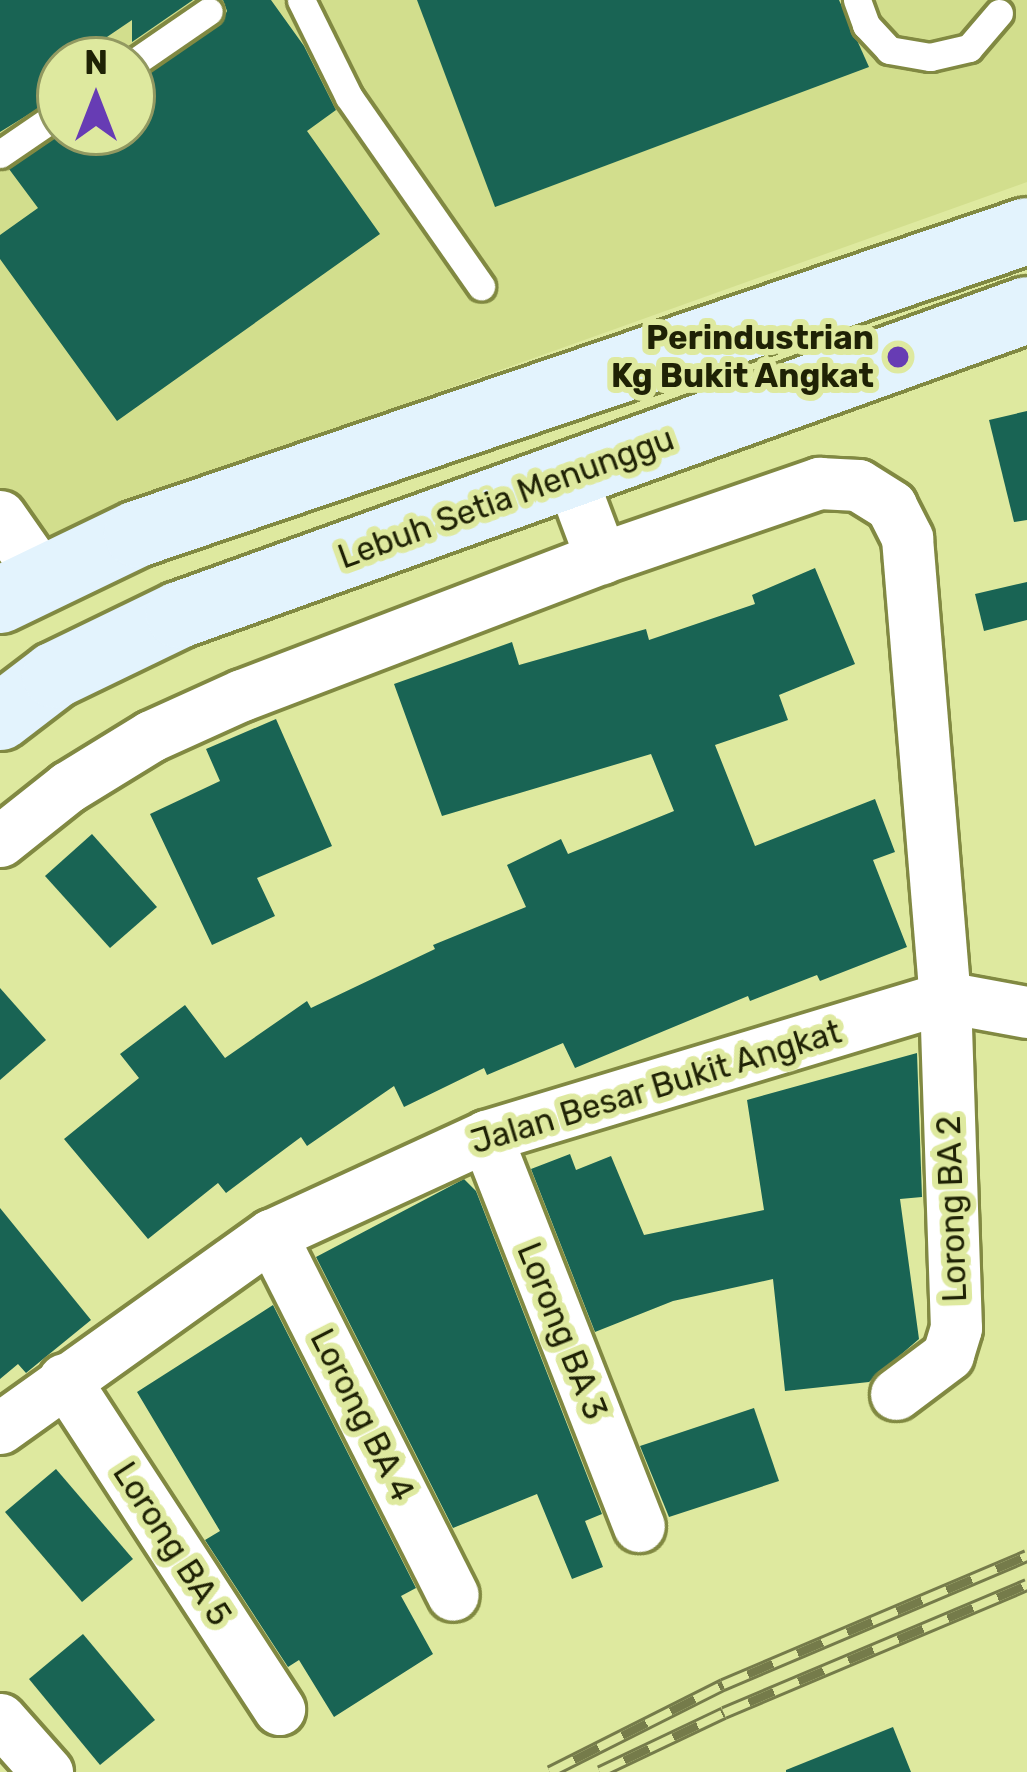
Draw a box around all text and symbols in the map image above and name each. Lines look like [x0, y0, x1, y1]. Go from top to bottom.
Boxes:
north arrow [36, 36, 156, 156]
text: N [84, 43, 108, 82]
place label: Perindustrian Kg Bukit Angkat [610, 318, 874, 396]
marker: Perindustrian Kg Bukit Angkat [885, 344, 911, 370]
street label: Lebuh Setia Menunggu [333, 419, 679, 577]
street label: Jalan Besar Bukit Angkat [465, 1012, 847, 1162]
street label: Lorong BA 2 [929, 1115, 975, 1303]
street label: Lorong BA 3 [508, 1236, 616, 1426]
street label: Lorong BA 4 [302, 1322, 422, 1508]
street label: Lorong BA 5 [104, 1455, 240, 1633]

